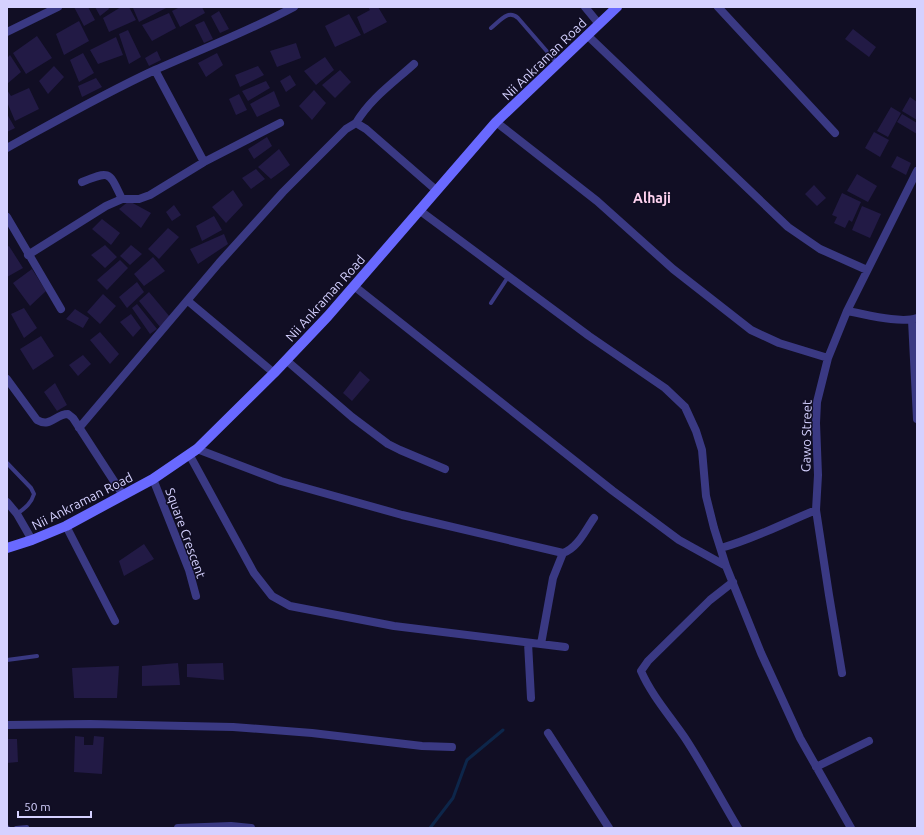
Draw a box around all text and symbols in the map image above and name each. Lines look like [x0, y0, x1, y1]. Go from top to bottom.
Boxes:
street label: Nii Ankraman Road [499, 15, 589, 103]
district label: Alhaji [633, 190, 671, 206]
street label: Nii Ankraman Road [283, 252, 367, 344]
street label: Gawo Street [798, 400, 814, 472]
street label: Nii Ankraman Road [29, 470, 135, 532]
street label: Square Crescent [163, 486, 209, 580]
scale bar [18, 793, 91, 819]
text: 50 m [24, 800, 51, 813]

